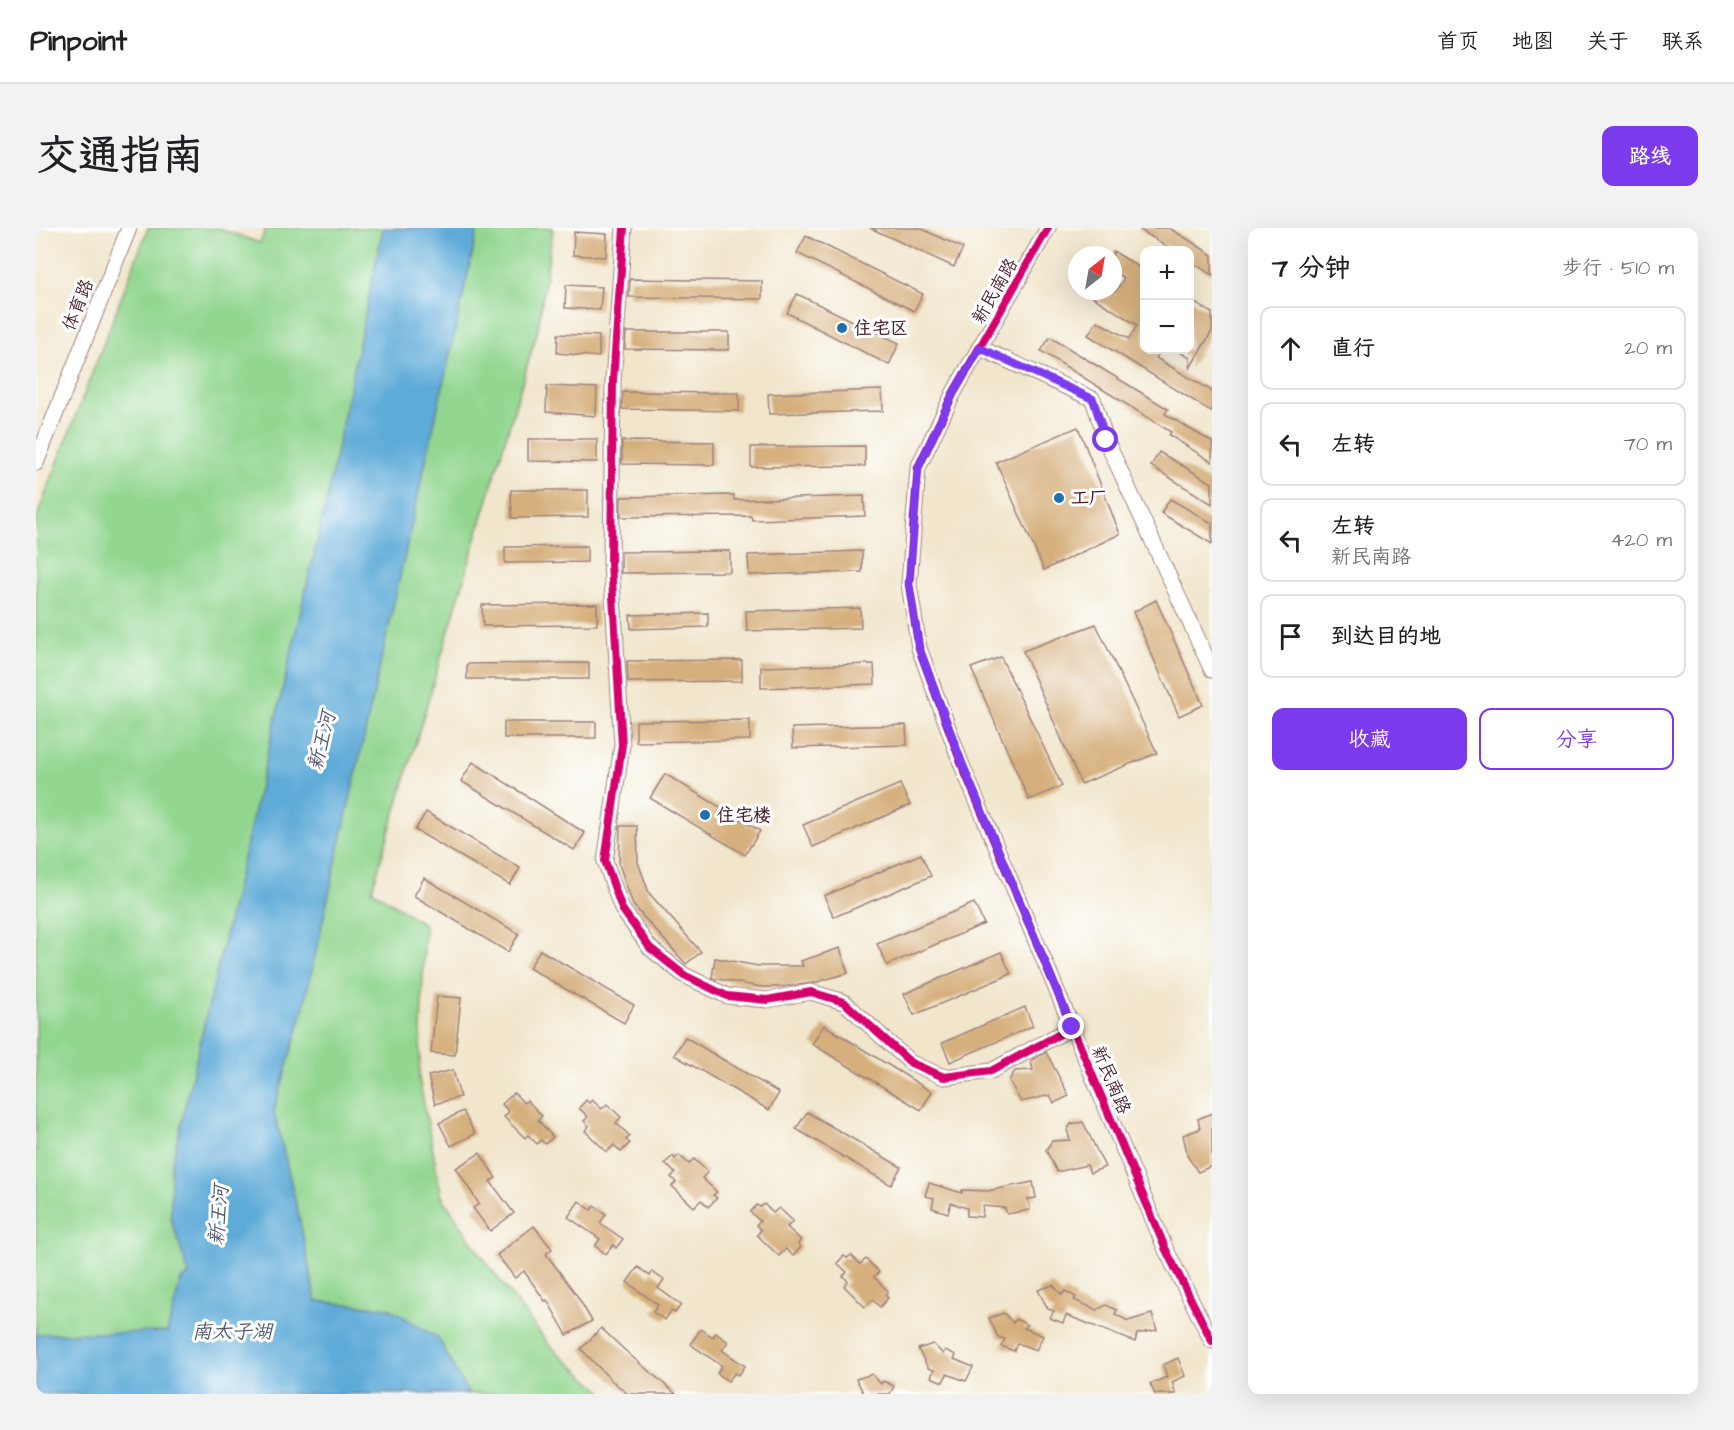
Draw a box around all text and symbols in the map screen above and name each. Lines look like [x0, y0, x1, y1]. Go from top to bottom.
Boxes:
text: Pinpoint [30, 22, 127, 61]
text: 首页 [1437, 27, 1479, 56]
text: 地图 [1512, 27, 1554, 56]
text: 关于 [1587, 27, 1629, 56]
text: 联系 [1662, 27, 1704, 56]
button: 路线 [1602, 126, 1698, 186]
text: 交通指南 [36, 128, 204, 186]
north arrow [1068, 246, 1122, 300]
map controls [1140, 246, 1194, 354]
button: + [1140, 246, 1194, 300]
text: 7 分钟 [1272, 250, 1350, 286]
street label: 新民南路 [966, 254, 1024, 328]
text: 步行 · 510 m [1562, 254, 1674, 282]
street label: 体育路 [56, 275, 100, 335]
button: − [1140, 300, 1194, 354]
place label: 住宅区 [854, 316, 908, 341]
marker: 住宅区 [835, 321, 849, 335]
icon: ahead [1274, 332, 1307, 365]
text: 直行 [1331, 333, 1375, 364]
text: 20 m [1624, 334, 1672, 362]
route start [1092, 426, 1118, 452]
icon: left [1274, 428, 1307, 461]
text: 左转 [1331, 429, 1375, 460]
text: 70 m [1624, 430, 1672, 458]
place label: 工厂 [1071, 486, 1107, 511]
marker: 工厂 [1052, 491, 1066, 505]
text: 左转 [1331, 511, 1375, 542]
icon: left [1274, 524, 1307, 557]
text: 420 m [1611, 526, 1672, 554]
text: 新民南路 [1331, 543, 1411, 571]
icon: arrive [1274, 620, 1307, 653]
text: 到达目的地 [1331, 621, 1441, 652]
water label: 新王河 [301, 706, 344, 773]
button: 收藏 [1272, 708, 1467, 770]
button: 分享 [1479, 708, 1674, 770]
place label: 住宅楼 [717, 803, 771, 828]
marker: 住宅楼 [698, 808, 712, 822]
route end [1058, 1013, 1084, 1039]
street label: 新民南路 [1085, 1042, 1137, 1118]
water label: 新王河 [202, 1181, 236, 1246]
water label: 南太子湖 [192, 1318, 274, 1346]

